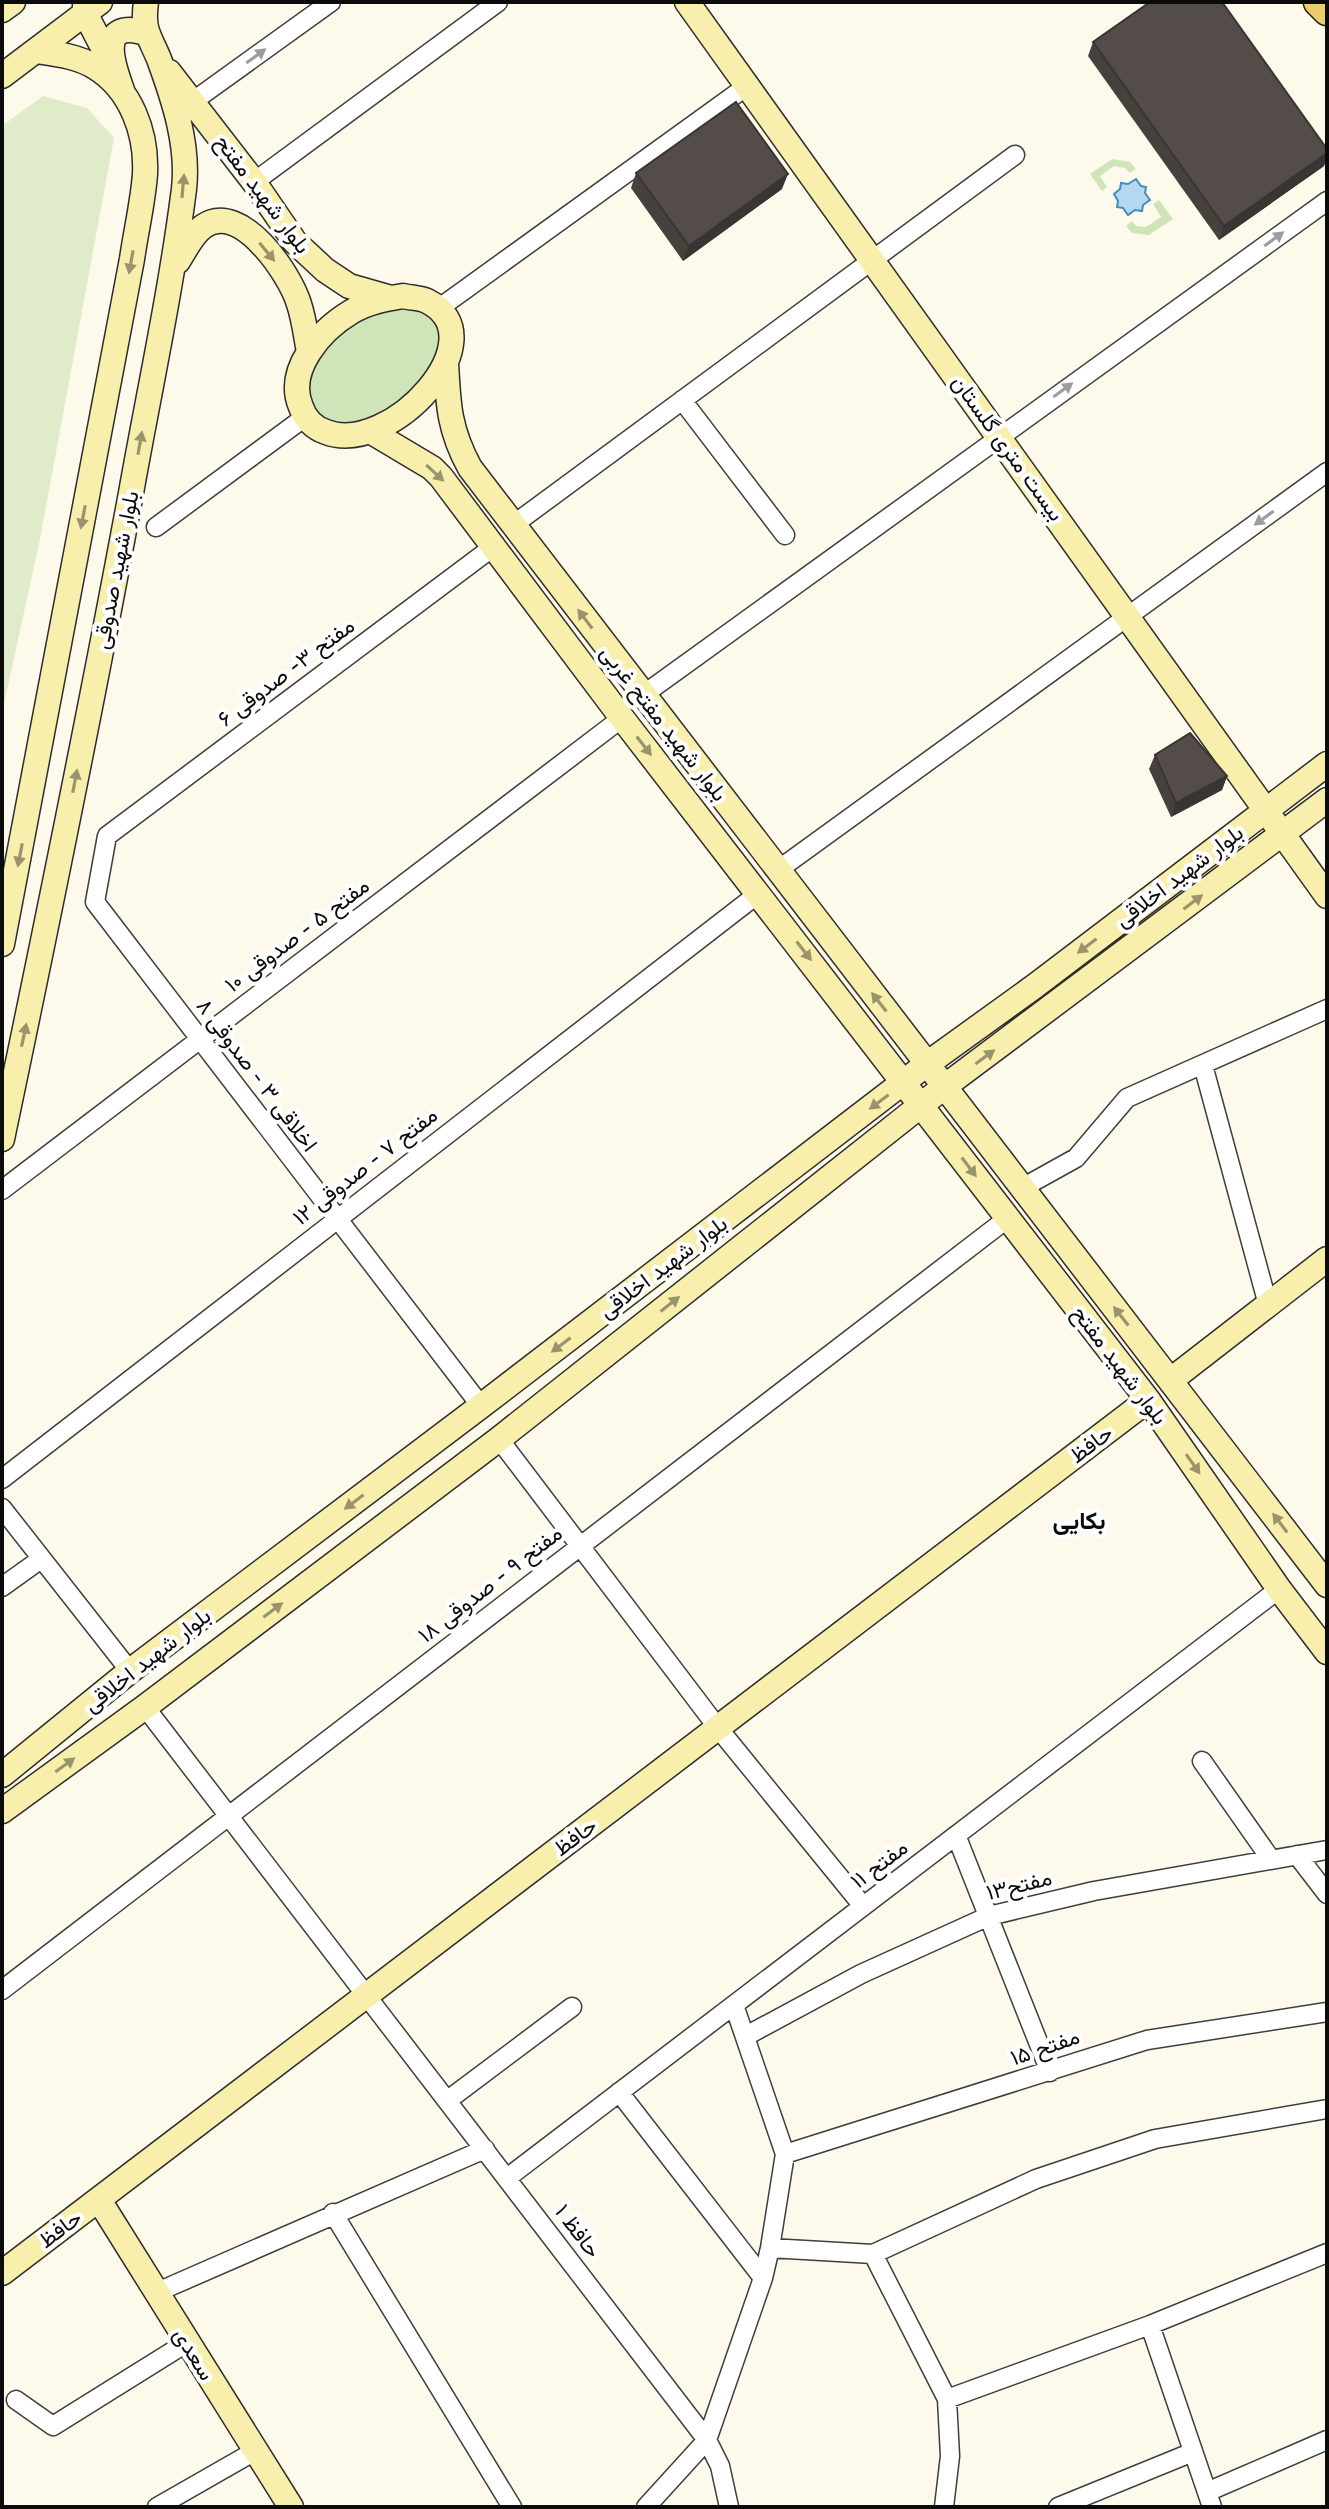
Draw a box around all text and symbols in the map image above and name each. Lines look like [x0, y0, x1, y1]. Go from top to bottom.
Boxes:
one-way arrow [245, 49, 266, 65]
street label: بلوار شهید مفتح [209, 129, 317, 260]
one-way arrow [177, 173, 190, 198]
one-way arrow [1264, 232, 1285, 247]
one-way arrow [258, 242, 275, 262]
one-way arrow [124, 249, 137, 274]
street label: بیست متری گلستان [946, 370, 1070, 526]
one-way arrow [1052, 383, 1073, 398]
one-way arrow [134, 430, 146, 455]
one-way arrow [425, 464, 445, 482]
street label: بلوار شهید صدوقی [87, 489, 145, 651]
one-way arrow [77, 505, 89, 530]
one-way arrow [1253, 510, 1274, 525]
one-way arrow [577, 608, 593, 629]
street label: مفتح ۳- صدوقی ۶ [212, 612, 360, 733]
street label: بلوار شهید مفتح غربی [594, 640, 733, 807]
one-way arrow [635, 736, 652, 756]
one-way arrow [70, 768, 82, 793]
street label: بلوار شهید اخلاقی [1109, 819, 1249, 933]
one-way arrow [13, 843, 25, 868]
street label: مفتح ۵ - صدوقی ۱۰ [219, 872, 375, 999]
one-way arrow [1183, 894, 1203, 910]
one-way arrow [1077, 938, 1097, 954]
one-way arrow [795, 941, 811, 961]
one-way arrow [872, 992, 888, 1012]
street label: اخلاقی ۳ - صدوقی ۸ [191, 993, 323, 1157]
one-way arrow [18, 1023, 30, 1048]
one-way arrow [974, 1050, 995, 1066]
one-way arrow [869, 1094, 889, 1110]
street label: مفتح ۷ - صدوقی ۱۲ [287, 1101, 443, 1232]
one-way arrow [961, 1156, 977, 1178]
street label: بلوار شهید اخلاقی [593, 1210, 733, 1324]
one-way arrow [660, 1296, 680, 1313]
street label: بلوار شهید مفتح [1066, 1300, 1174, 1431]
one-way arrow [1114, 1306, 1130, 1326]
one-way arrow [551, 1337, 571, 1353]
street label: حافظ [1064, 1419, 1118, 1469]
one-way arrow [1185, 1454, 1200, 1475]
one-way arrow [344, 1494, 364, 1510]
district label: بکایی [1053, 1506, 1105, 1535]
one-way arrow [1272, 1512, 1288, 1533]
street label: مفتح ۹ - صدوقی ۱۸ [413, 1519, 568, 1649]
street label: بلوار شهید اخلاقی [78, 1602, 216, 1718]
one-way arrow [263, 1602, 284, 1618]
one-way arrow [55, 1758, 75, 1774]
street label: حافظ [548, 1812, 602, 1862]
street label: مفتح ۱۱ [845, 1834, 914, 1895]
street label: مفتح۱۳ [983, 1864, 1055, 1907]
street label: مفتح ۱۵ [1007, 2023, 1083, 2072]
street label: حافظ ۱ [549, 2199, 607, 2263]
street label: حافظ [33, 2204, 87, 2254]
street label: سعدی [167, 2323, 221, 2385]

